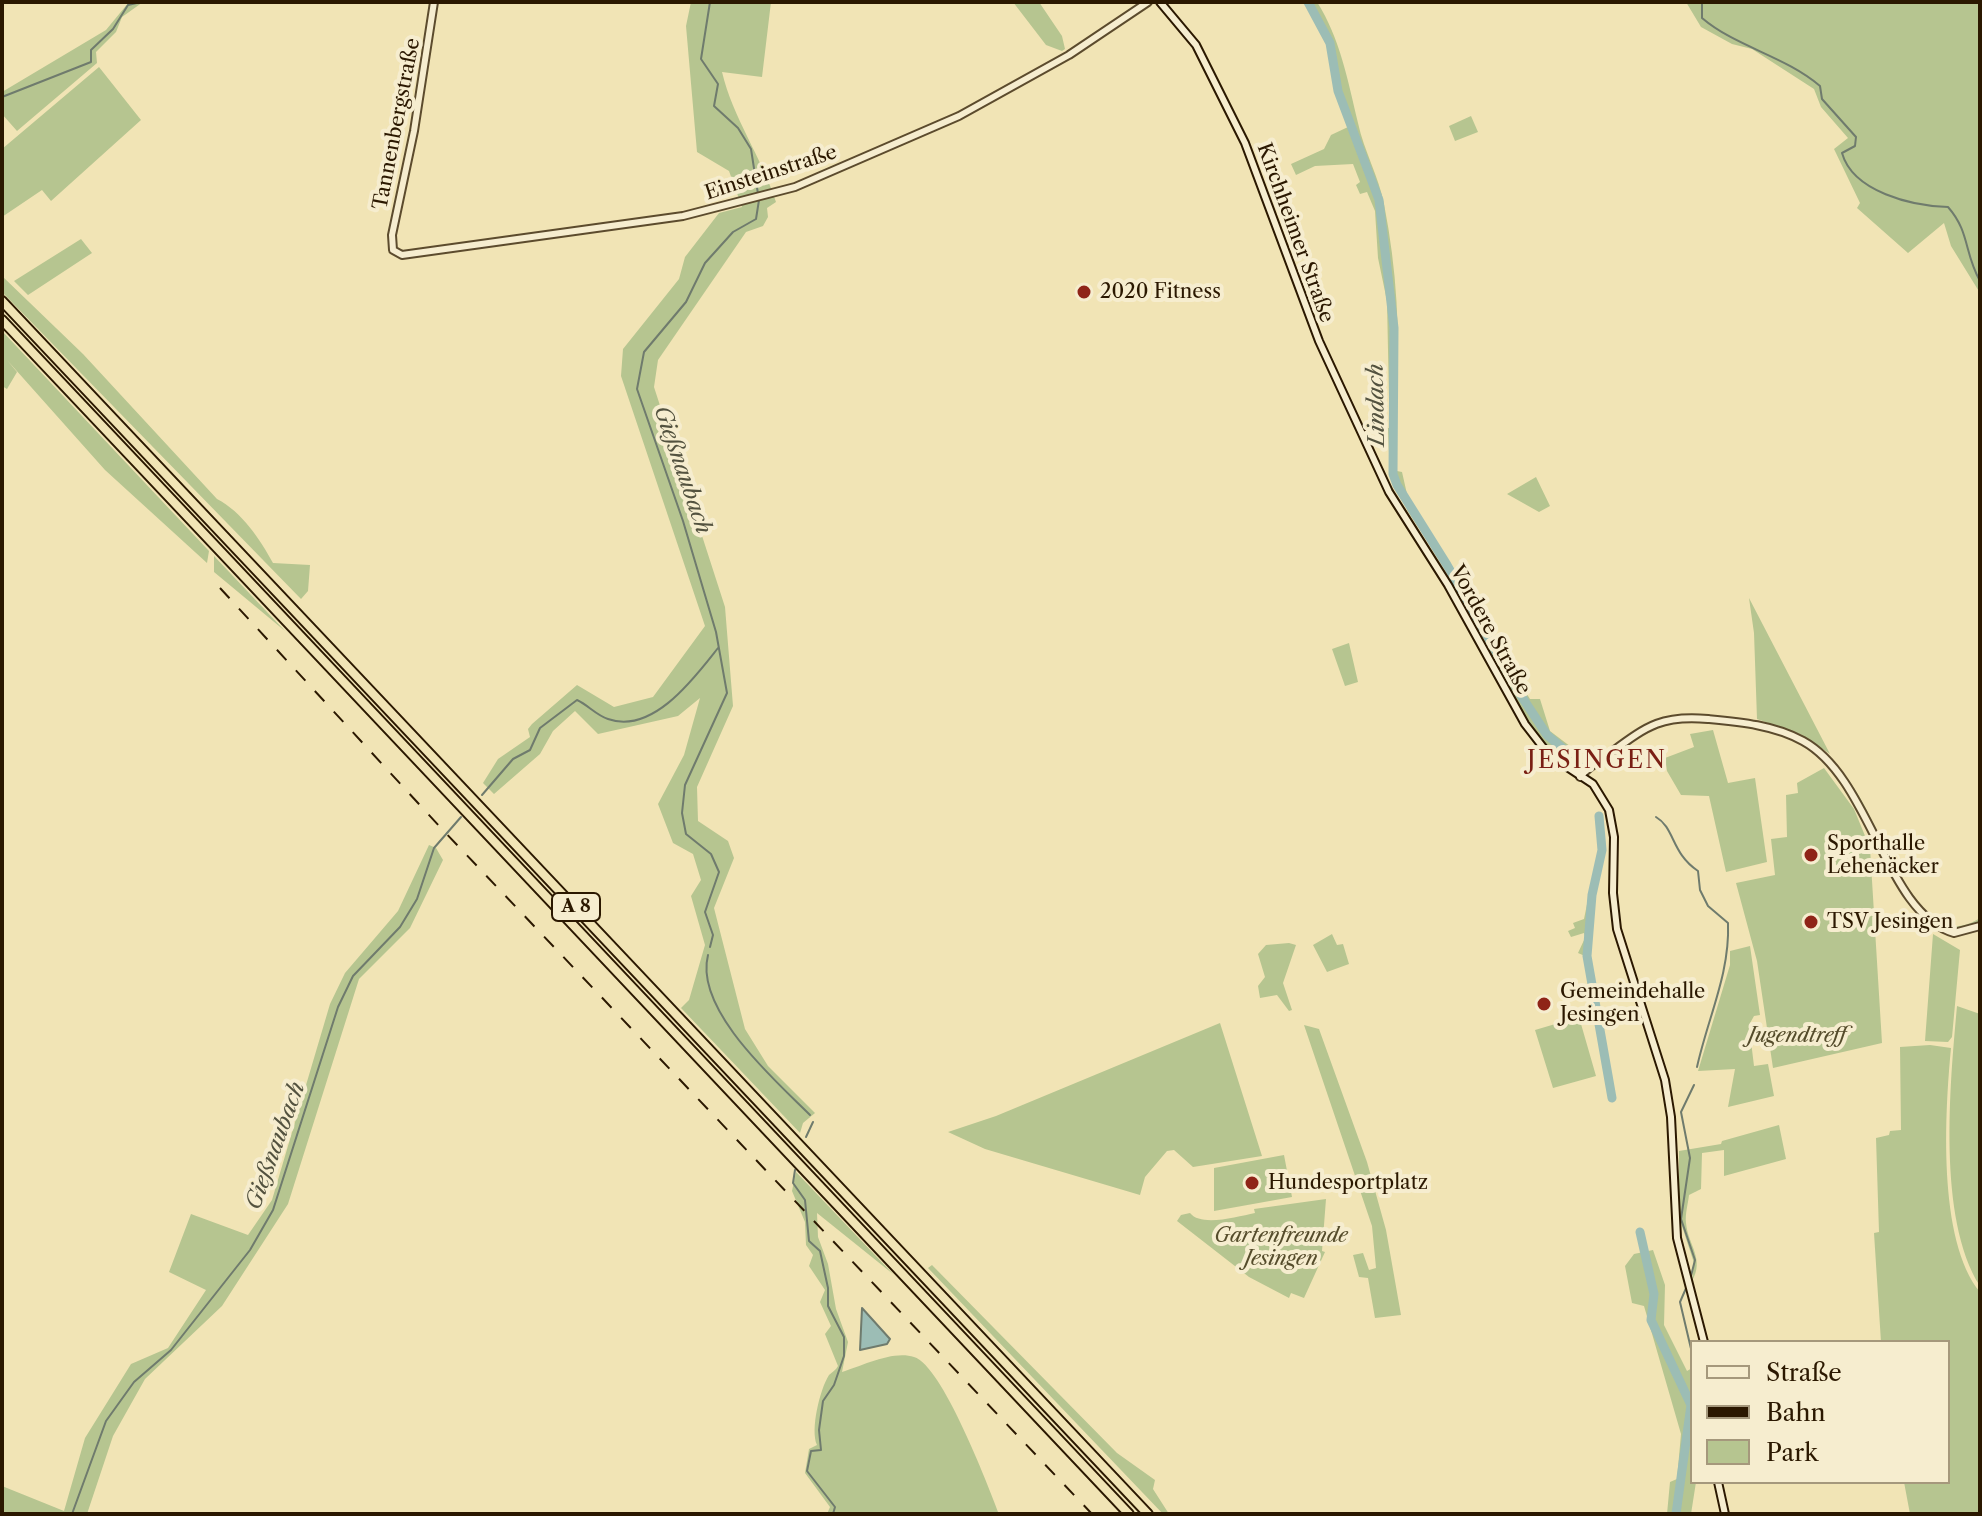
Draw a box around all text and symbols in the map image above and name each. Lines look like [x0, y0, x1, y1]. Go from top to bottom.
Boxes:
street label: Tannenbergstraße [369, 36, 425, 212]
street label: Einsteinstraße [702, 140, 840, 206]
street label: Kirchheimer Straße [1251, 140, 1339, 326]
place label: 2020 Fitness [1100, 280, 1221, 304]
marker: 2020 Fitness [1075, 283, 1093, 301]
water label: Lindach [1363, 363, 1391, 447]
water label: Gießnaubach [648, 402, 716, 538]
street label: Vordere Straße [1445, 561, 1535, 699]
district label: JESINGEN [1527, 747, 1667, 775]
place label: Sporthalle Lehenäcker [1827, 832, 1939, 879]
marker: Sporthalle Lehenäcker [1802, 846, 1820, 864]
road number: A 8 [552, 893, 600, 921]
place label: TSV Jesingen [1827, 910, 1953, 934]
marker: TSV Jesingen [1802, 913, 1820, 931]
place label: Gemeindehalle Jesingen [1560, 980, 1705, 1027]
marker: Gemeindehalle Jesingen [1535, 995, 1553, 1013]
park label: Jugendtreff [1748, 1024, 1846, 1048]
water label: Gießnaubach [241, 1079, 311, 1213]
place label: Hundesportplatz [1268, 1171, 1428, 1195]
marker: Hundesportplatz [1243, 1174, 1261, 1192]
park label: Gartenfreunde Jesingen [1214, 1224, 1348, 1271]
legend [1690, 1340, 1950, 1484]
text: Straße [1766, 1358, 1842, 1387]
text: Bahn [1766, 1398, 1825, 1427]
text: Park [1766, 1438, 1818, 1467]

